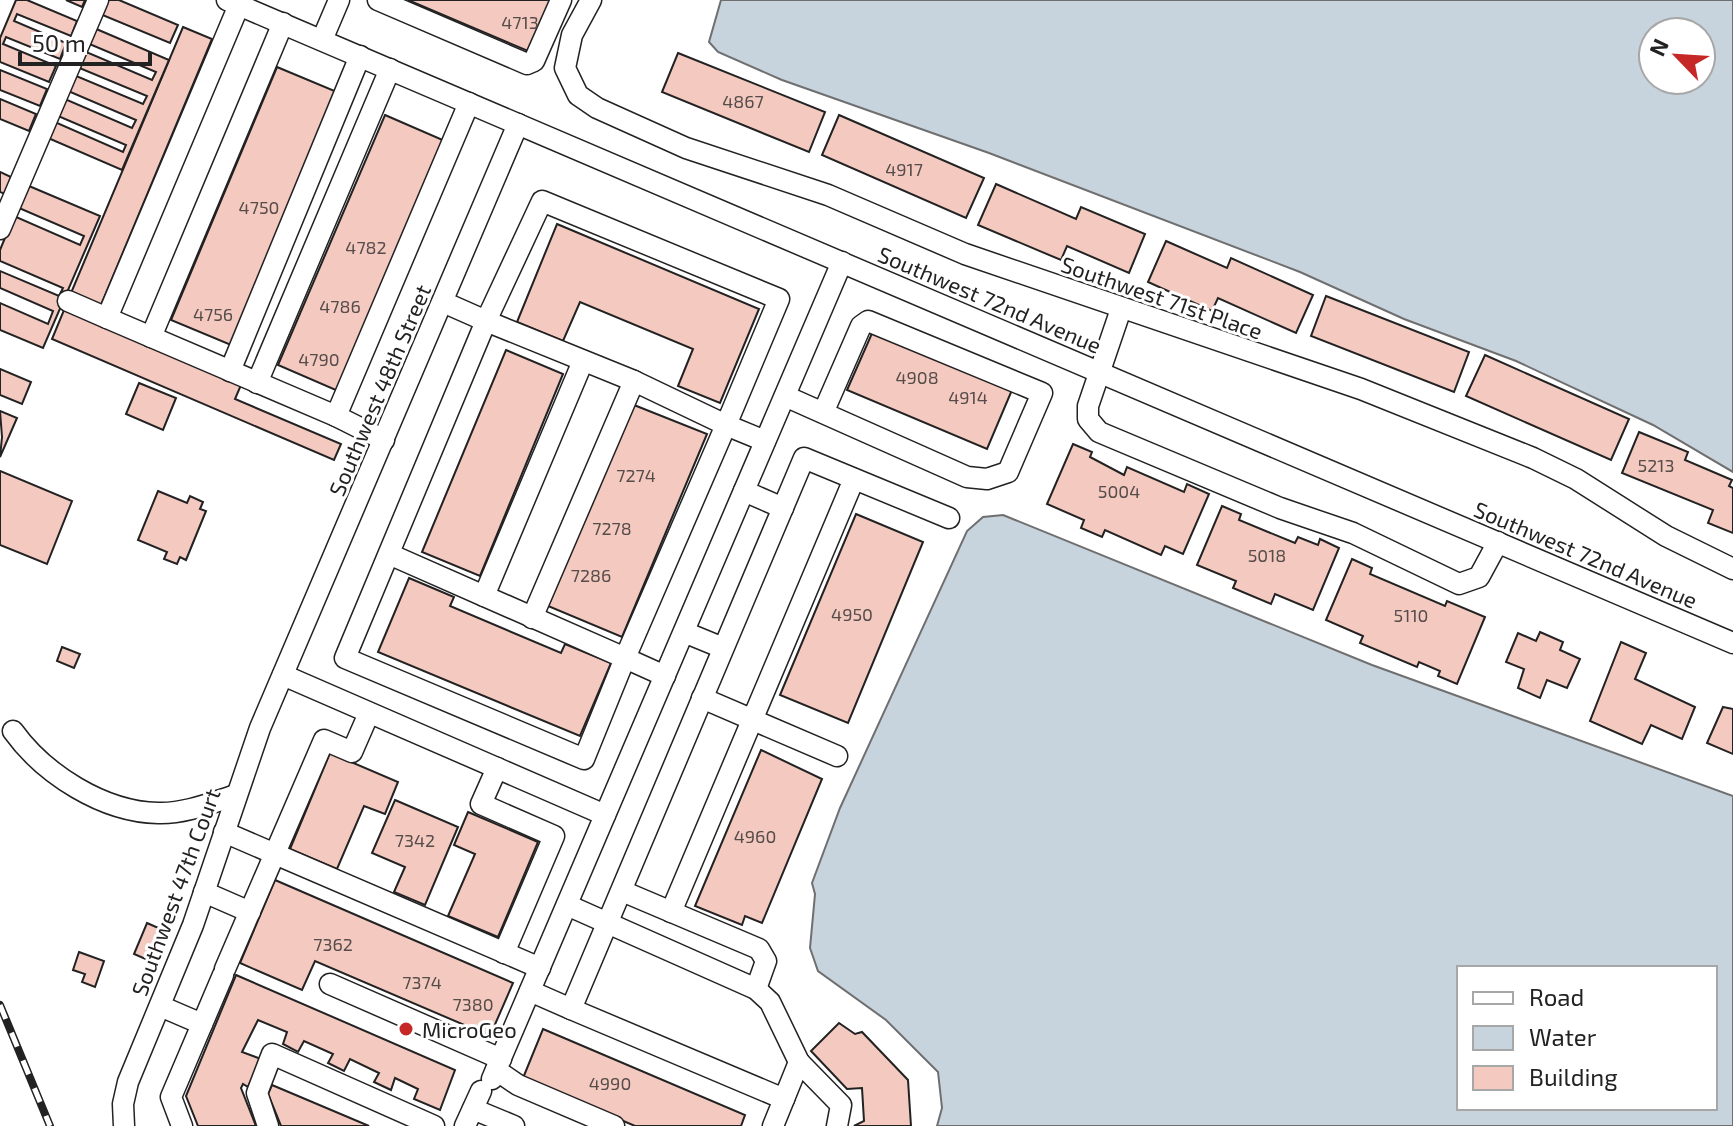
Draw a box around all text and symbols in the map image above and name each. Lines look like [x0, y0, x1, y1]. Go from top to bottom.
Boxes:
house number: 4713 [501, 11, 539, 33]
scale bar [20, 16, 150, 66]
north arrow [1637, 16, 1717, 96]
text: 50 m [32, 28, 86, 57]
text: N [1643, 34, 1673, 60]
house number: 4867 [722, 90, 764, 112]
house number: 4917 [885, 158, 923, 180]
house number: 4750 [239, 196, 279, 218]
house number: 4782 [345, 236, 387, 258]
street label: Southwest 72nd Avenue [874, 240, 1106, 358]
street label: Southwest 71st Place [1058, 250, 1266, 344]
street label: Southwest 48th Street [323, 280, 435, 500]
house number: 4786 [319, 295, 361, 317]
house number: 4756 [193, 303, 233, 325]
house number: 4790 [298, 348, 340, 370]
house number: 4908 [895, 366, 939, 388]
house number: 4914 [948, 386, 988, 408]
house number: 5213 [1638, 454, 1674, 476]
house number: 7274 [616, 464, 656, 486]
house number: 5004 [1098, 480, 1140, 502]
street label: Southwest 72nd Avenue [1470, 495, 1702, 613]
house number: 7278 [592, 517, 632, 539]
house number: 5018 [1248, 544, 1286, 566]
house number: 7286 [571, 564, 611, 586]
house number: 4950 [831, 603, 873, 625]
house number: 5110 [1394, 604, 1428, 626]
street label: Southwest 47th Court [125, 785, 225, 999]
house number: 4960 [734, 825, 776, 847]
house number: 7342 [395, 829, 435, 851]
house number: 7362 [313, 933, 353, 955]
legend [1457, 966, 1717, 1110]
house number: 7374 [402, 971, 442, 993]
text: Road [1529, 982, 1584, 1011]
house number: 7380 [452, 993, 494, 1015]
place label: MicroGeo [422, 1016, 517, 1042]
marker: MicroGeo [397, 1020, 415, 1038]
text: Water [1529, 1022, 1597, 1051]
text: Building [1529, 1062, 1618, 1091]
house number: 4990 [589, 1072, 631, 1094]

